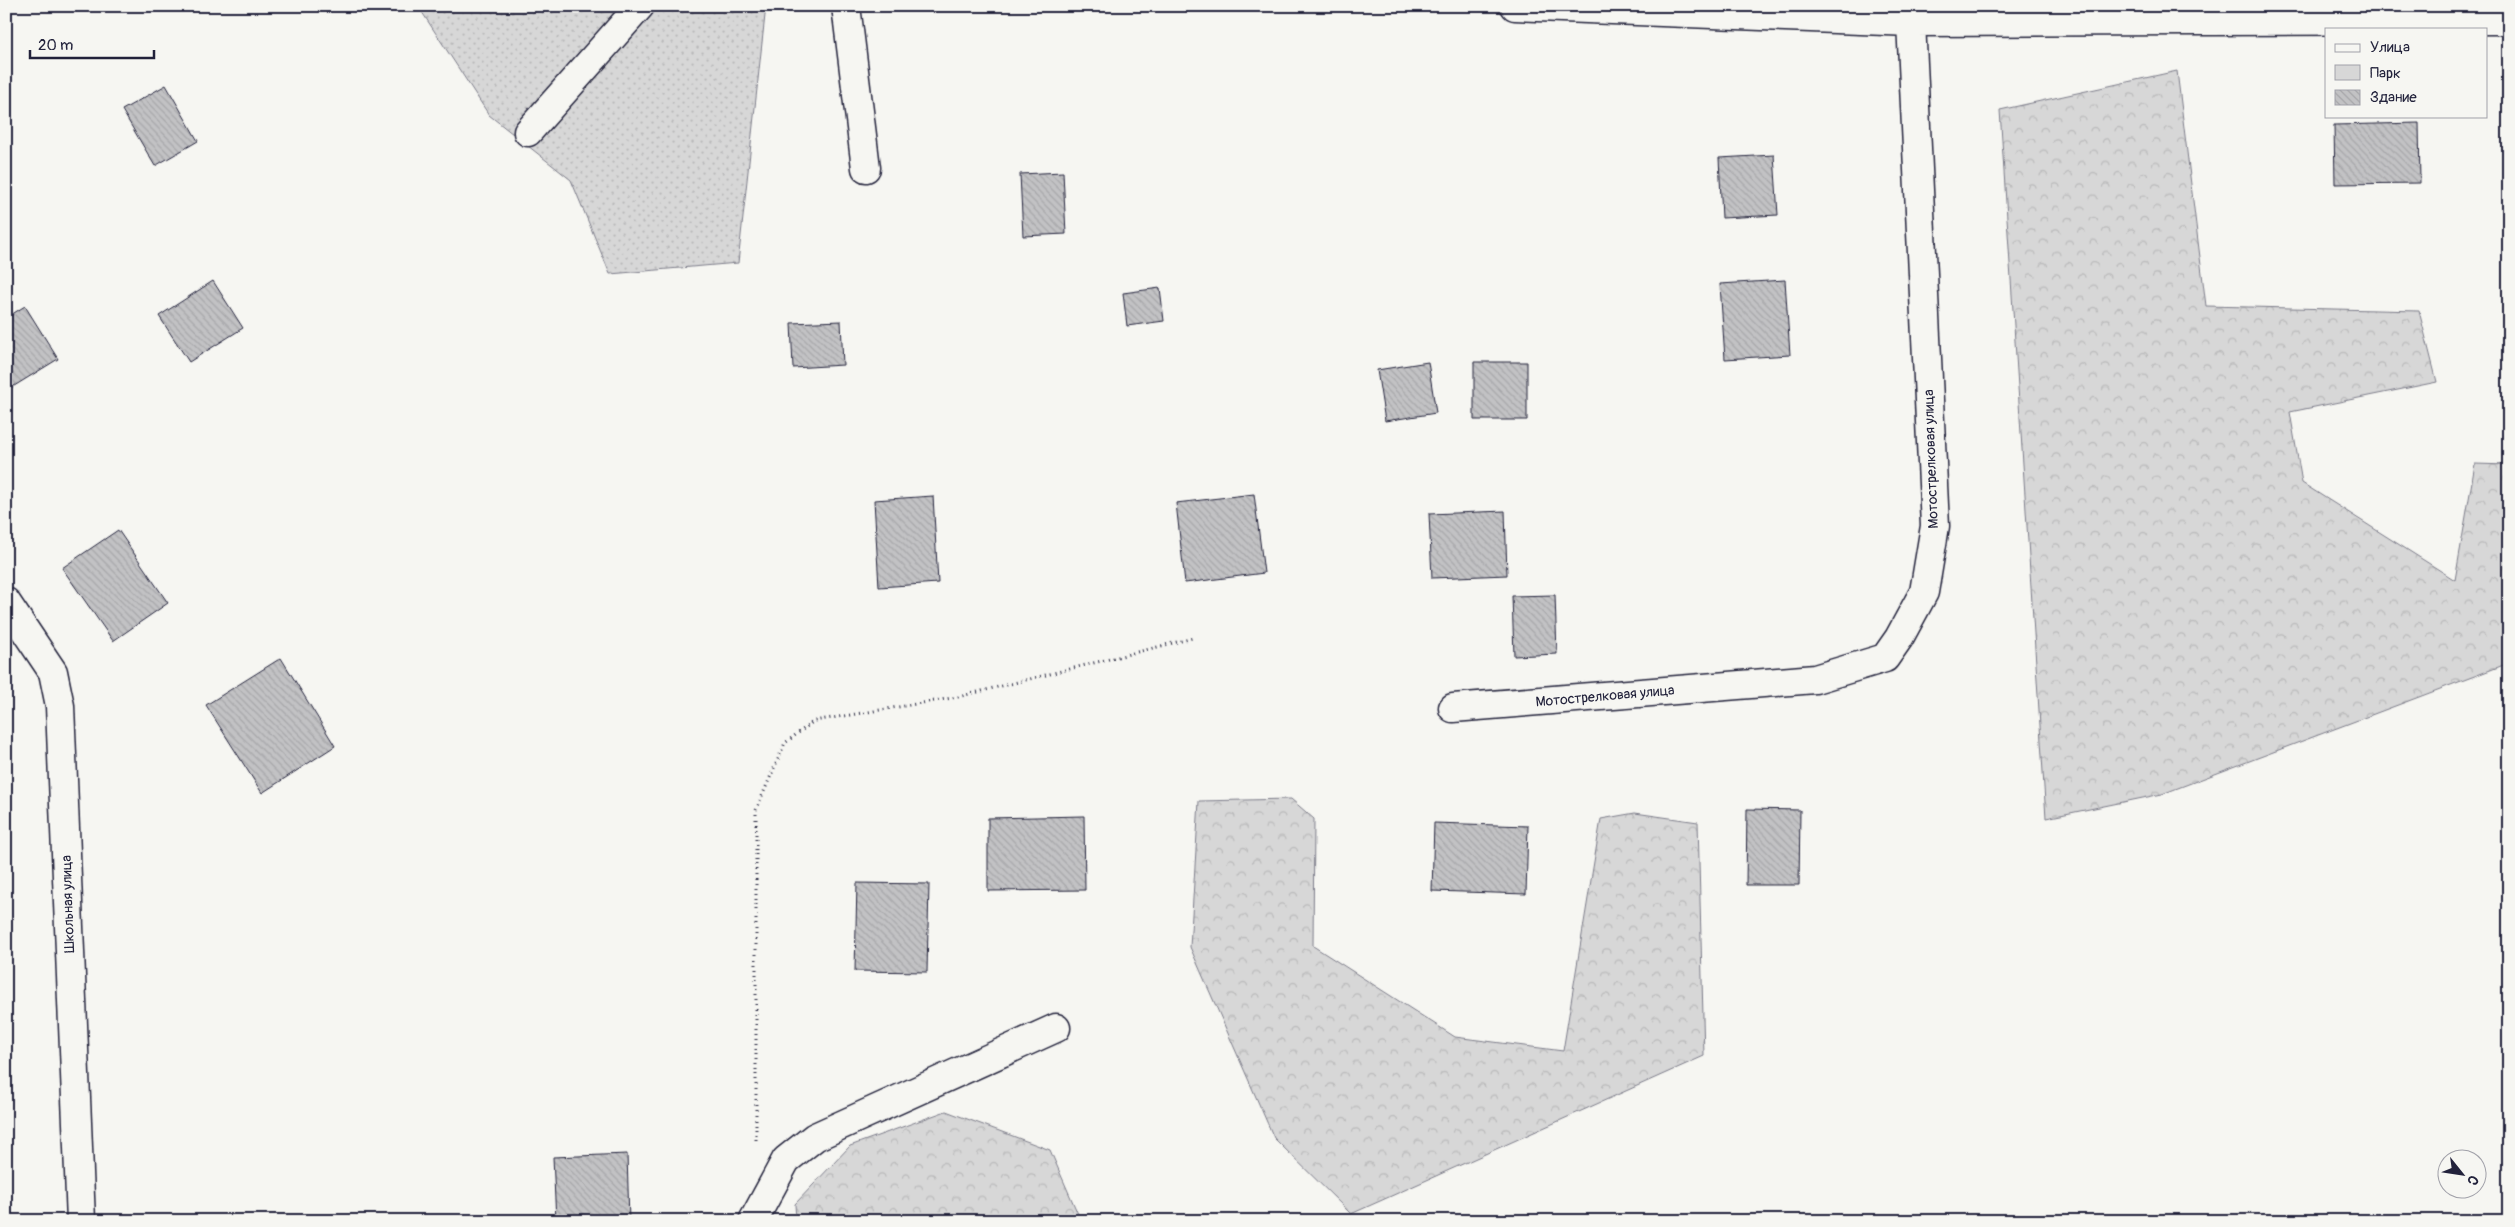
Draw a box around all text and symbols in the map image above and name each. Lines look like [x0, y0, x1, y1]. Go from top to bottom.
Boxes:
scale bar [30, 28, 154, 60]
legend [2325, 28, 2488, 118]
text: 20 m [38, 36, 73, 55]
text: Улица [2370, 38, 2410, 57]
text: Парк [2370, 64, 2401, 83]
text: Здание [2370, 88, 2417, 107]
street label: Мотострелковая улица [1920, 389, 1942, 529]
street label: Мотострелковая улица [1535, 681, 1675, 711]
street label: Школьная улица [58, 855, 78, 953]
north arrow [2438, 1150, 2488, 1200]
text: С [2463, 1172, 2482, 1189]

